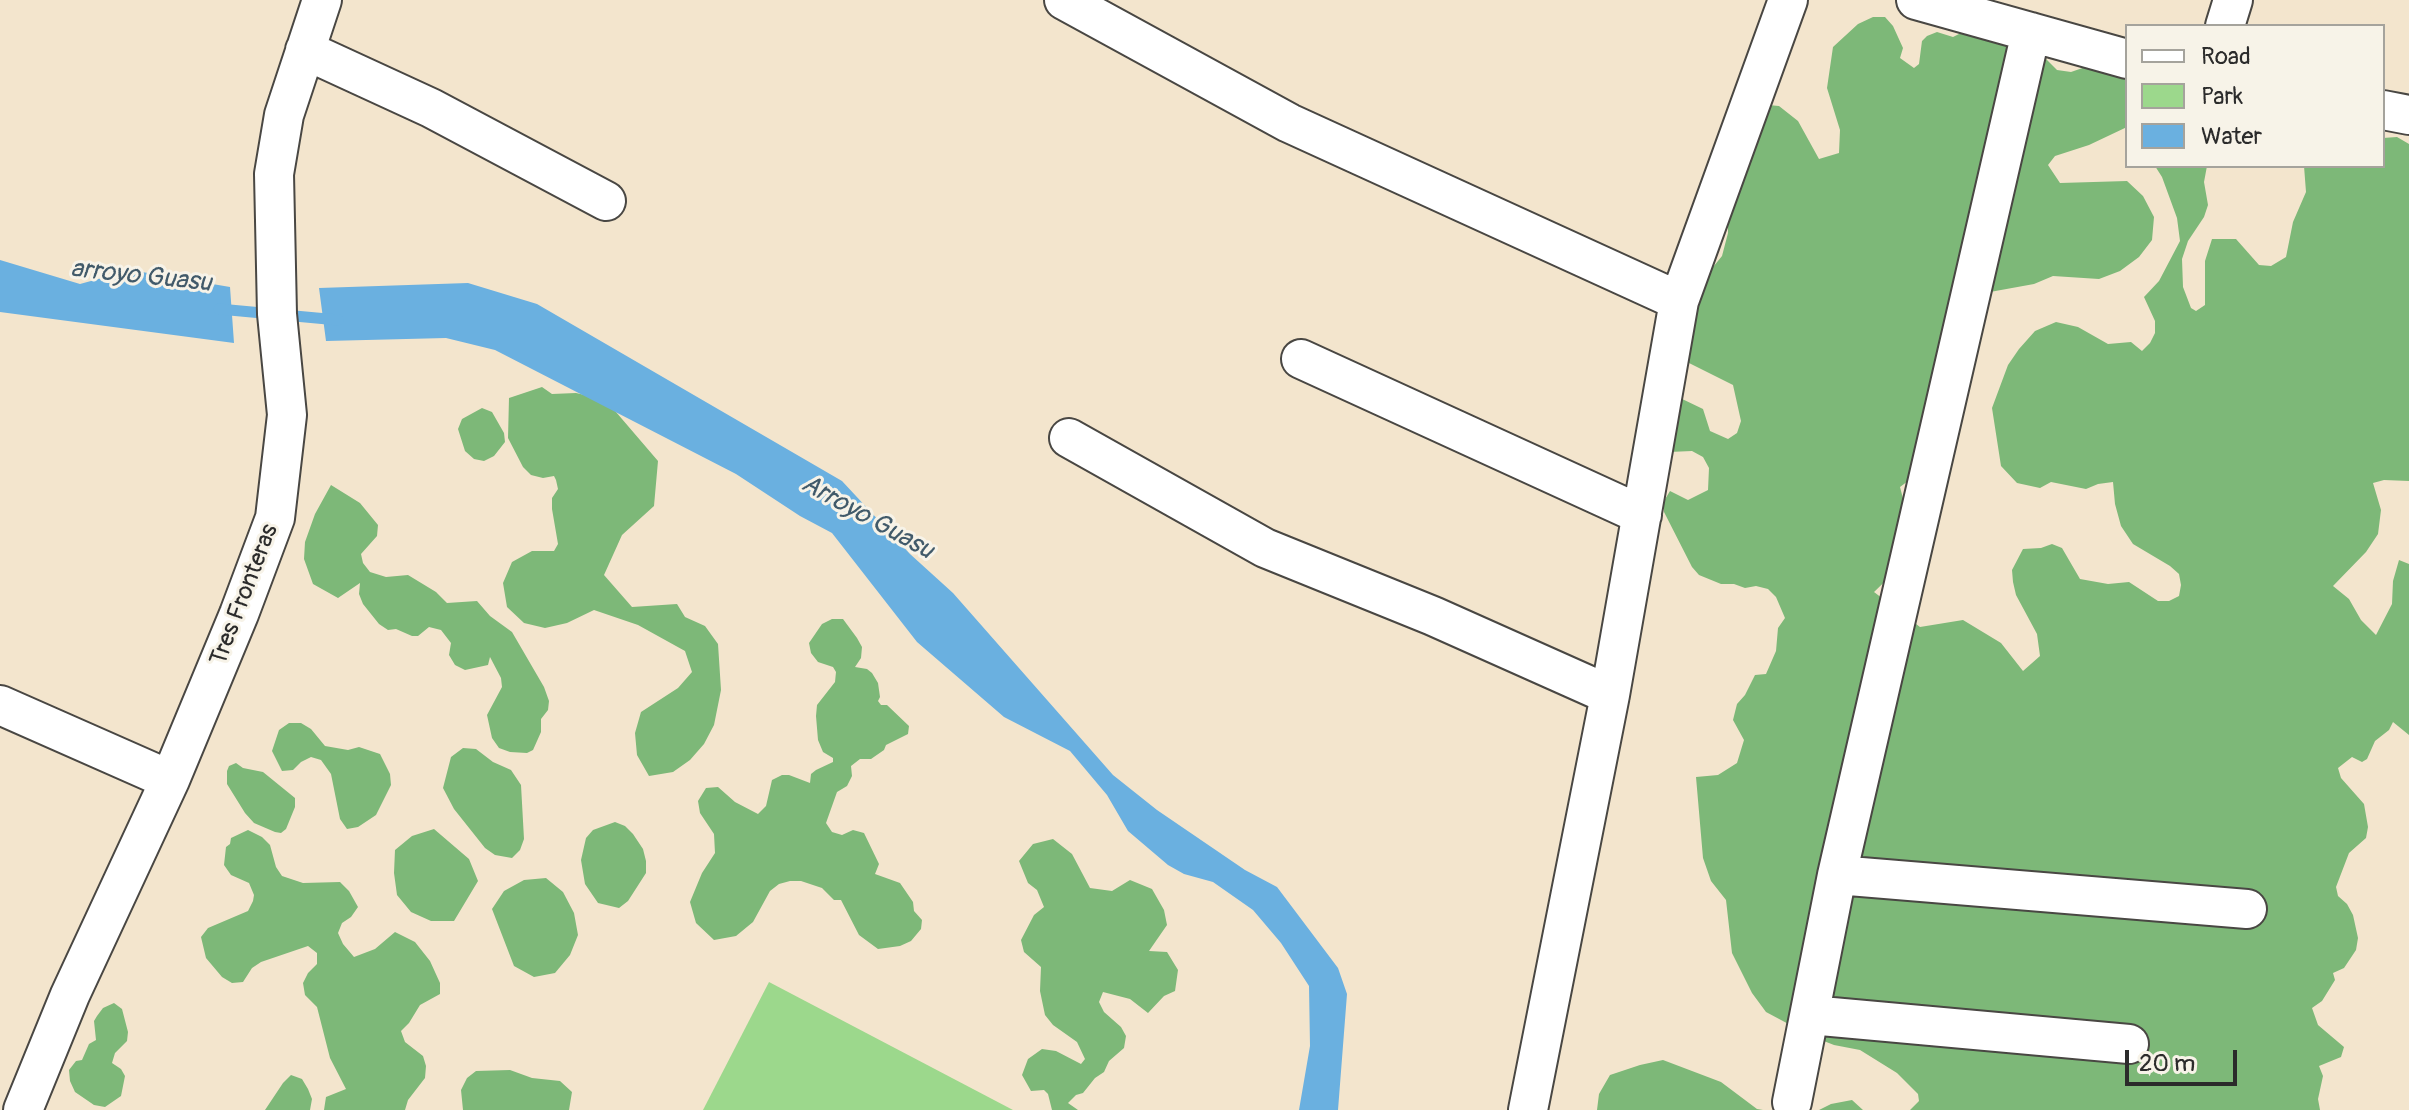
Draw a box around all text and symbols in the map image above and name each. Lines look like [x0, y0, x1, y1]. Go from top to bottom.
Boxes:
legend [2125, 24, 2385, 168]
text: Road [2201, 42, 2251, 71]
text: Park [2201, 82, 2243, 111]
text: Water [2201, 122, 2262, 151]
water label: arroyo Guasu [69, 254, 213, 300]
water label: Arroyo Guasu [796, 469, 938, 567]
street label: Tres Fronteras [205, 520, 285, 670]
scale bar [2129, 1034, 2241, 1084]
text: 20 m [2139, 1049, 2195, 1078]

